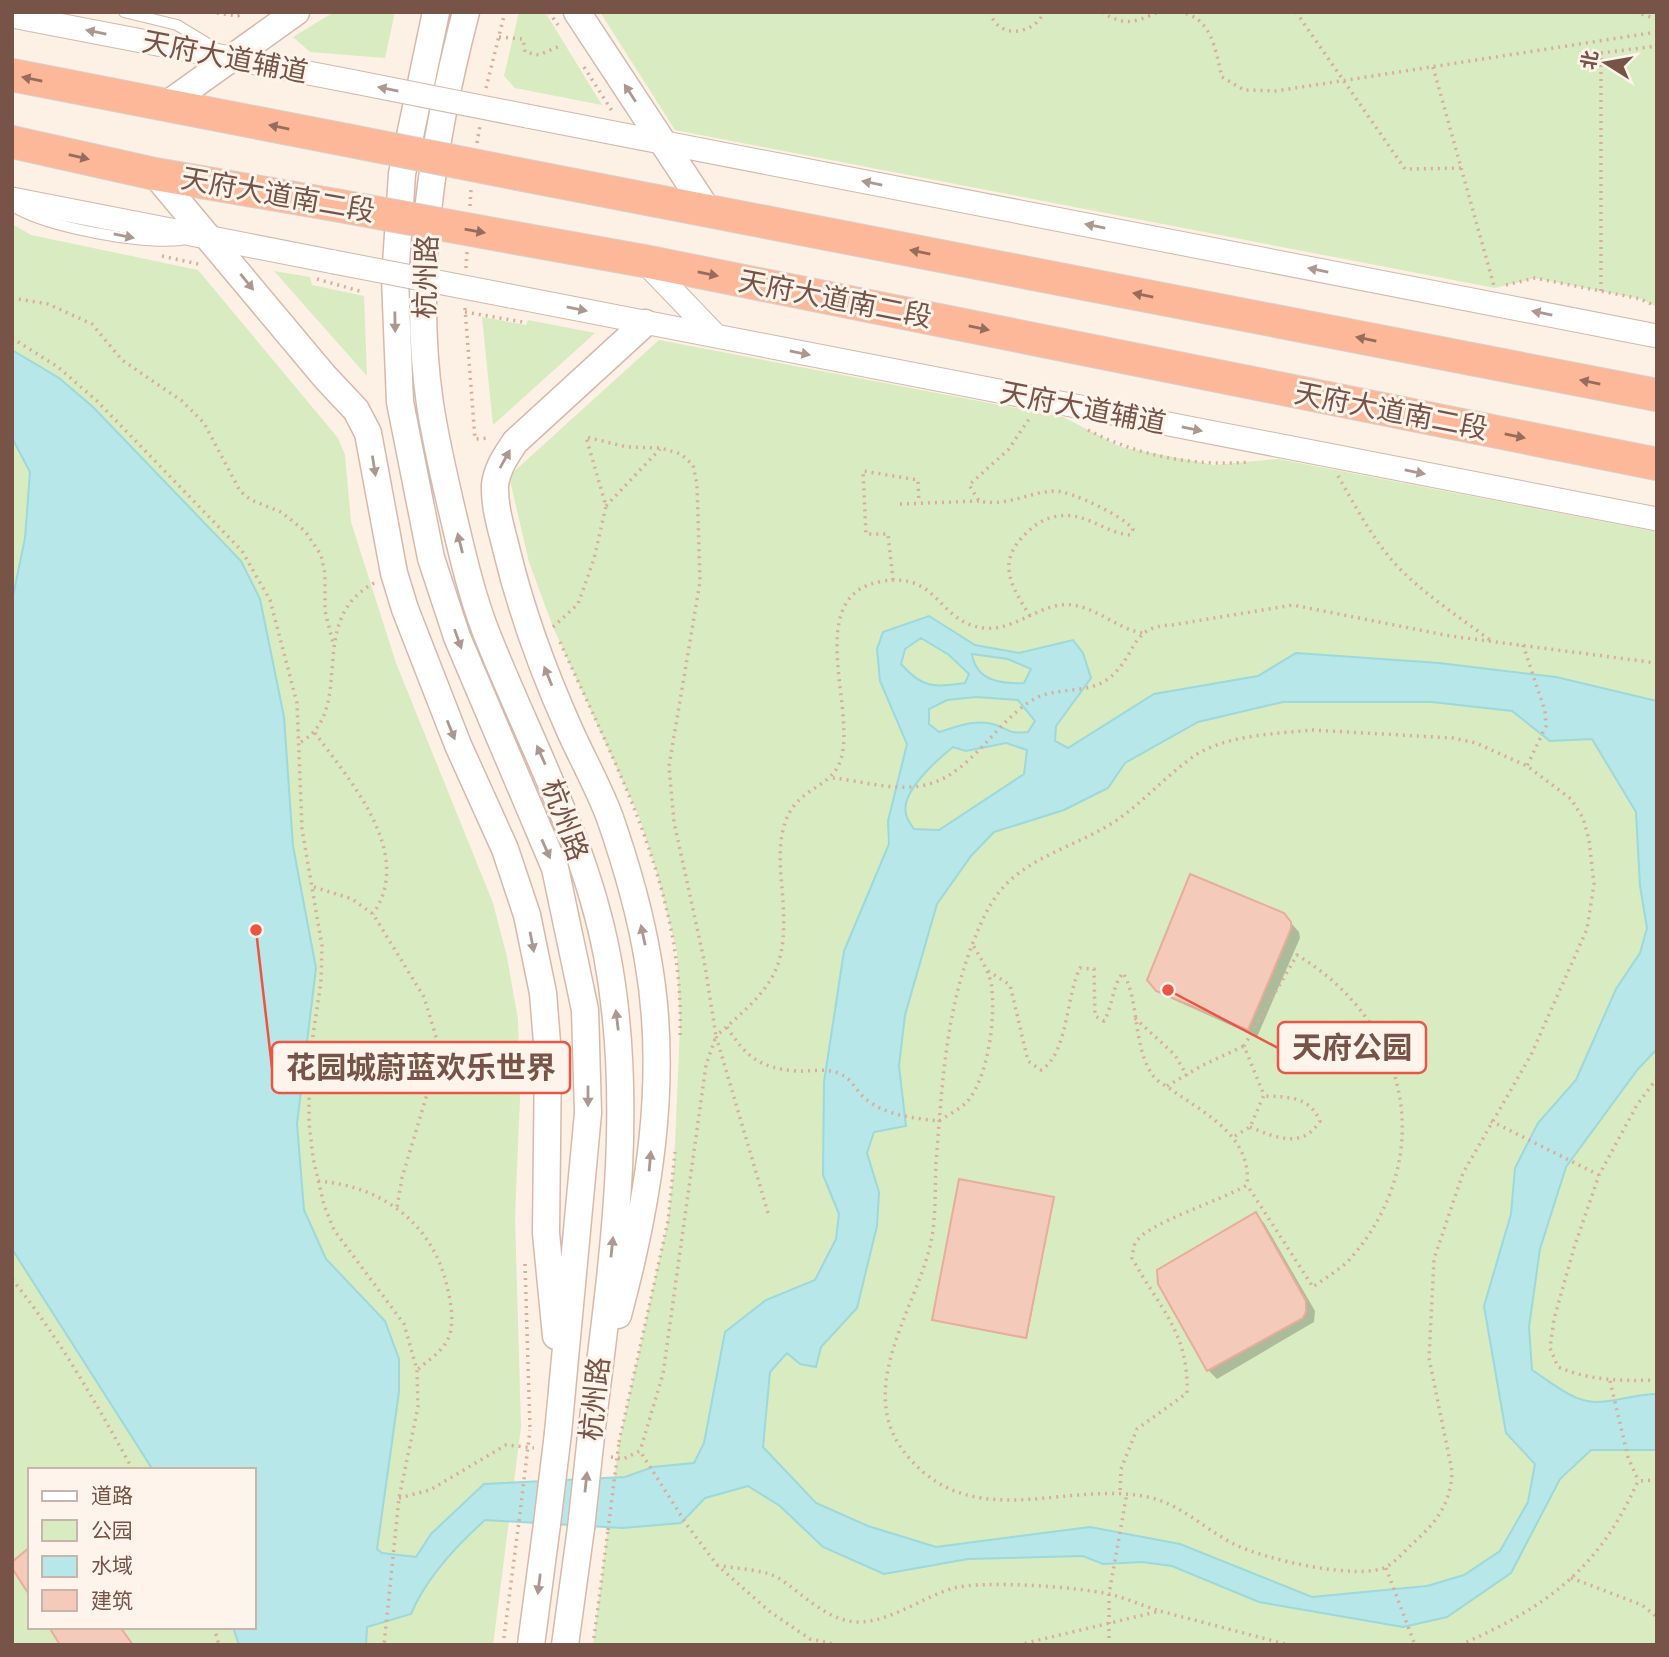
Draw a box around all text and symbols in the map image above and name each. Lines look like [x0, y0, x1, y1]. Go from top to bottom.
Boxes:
street label: 天府大道辅道 [139, 21, 311, 93]
one-way arrow [85, 26, 107, 37]
north arrow [1571, 28, 1641, 98]
text: 北 [1575, 48, 1605, 72]
one-way arrow [21, 74, 43, 85]
one-way arrow [377, 83, 399, 94]
one-way arrow [623, 83, 636, 102]
one-way arrow [268, 122, 290, 133]
one-way arrow [68, 152, 90, 163]
street label: 天府大道南二段 [178, 158, 378, 232]
one-way arrow [861, 177, 883, 188]
one-way arrow [1084, 221, 1106, 232]
one-way arrow [464, 226, 486, 237]
one-way arrow [113, 231, 135, 242]
street label: 杭州路 [404, 234, 448, 320]
one-way arrow [909, 246, 931, 257]
street label: 天府大道南二段 [735, 260, 935, 338]
one-way arrow [1307, 264, 1329, 275]
one-way arrow [697, 268, 719, 279]
one-way arrow [239, 273, 254, 290]
one-way arrow [1132, 290, 1154, 301]
one-way arrow [566, 304, 588, 315]
one-way arrow [1531, 307, 1553, 318]
one-way arrow [389, 311, 401, 333]
one-way arrow [968, 323, 990, 334]
one-way arrow [1355, 333, 1377, 344]
one-way arrow [789, 347, 811, 358]
street label: 天府大道辅道 [997, 372, 1169, 444]
street label: 天府大道南二段 [1291, 372, 1491, 450]
one-way arrow [1579, 376, 1601, 387]
one-way arrow [1181, 424, 1203, 435]
one-way arrow [1504, 430, 1526, 441]
one-way arrow [499, 449, 511, 468]
one-way arrow [369, 455, 380, 477]
one-way arrow [1404, 467, 1426, 478]
one-way arrow [454, 532, 465, 554]
one-way arrow [453, 629, 464, 650]
one-way arrow [542, 666, 553, 687]
one-way arrow [446, 720, 457, 741]
one-way arrow [535, 745, 546, 766]
street label: 杭州路 [531, 774, 599, 866]
one-way arrow [540, 839, 552, 859]
one-way arrow [637, 924, 648, 946]
one-way arrow [527, 931, 538, 953]
one-way arrow [612, 1009, 623, 1031]
callout: 天府公园 [1278, 1022, 1426, 1073]
text: 天府公园 [1292, 1026, 1412, 1069]
callout: 花园城蔚蓝欢乐世界 [272, 1042, 570, 1093]
text: 花园城蔚蓝欢乐世界 [286, 1046, 556, 1089]
one-way arrow [582, 1085, 594, 1107]
one-way arrow [645, 1150, 656, 1172]
one-way arrow [607, 1236, 618, 1258]
street label: 杭州路 [570, 1355, 620, 1443]
legend [28, 1468, 256, 1629]
one-way arrow [581, 1471, 592, 1493]
text: 道路 [91, 1481, 133, 1511]
text: 公园 [91, 1516, 133, 1546]
text: 水域 [91, 1551, 133, 1581]
one-way arrow [533, 1573, 544, 1595]
text: 建筑 [91, 1586, 133, 1616]

